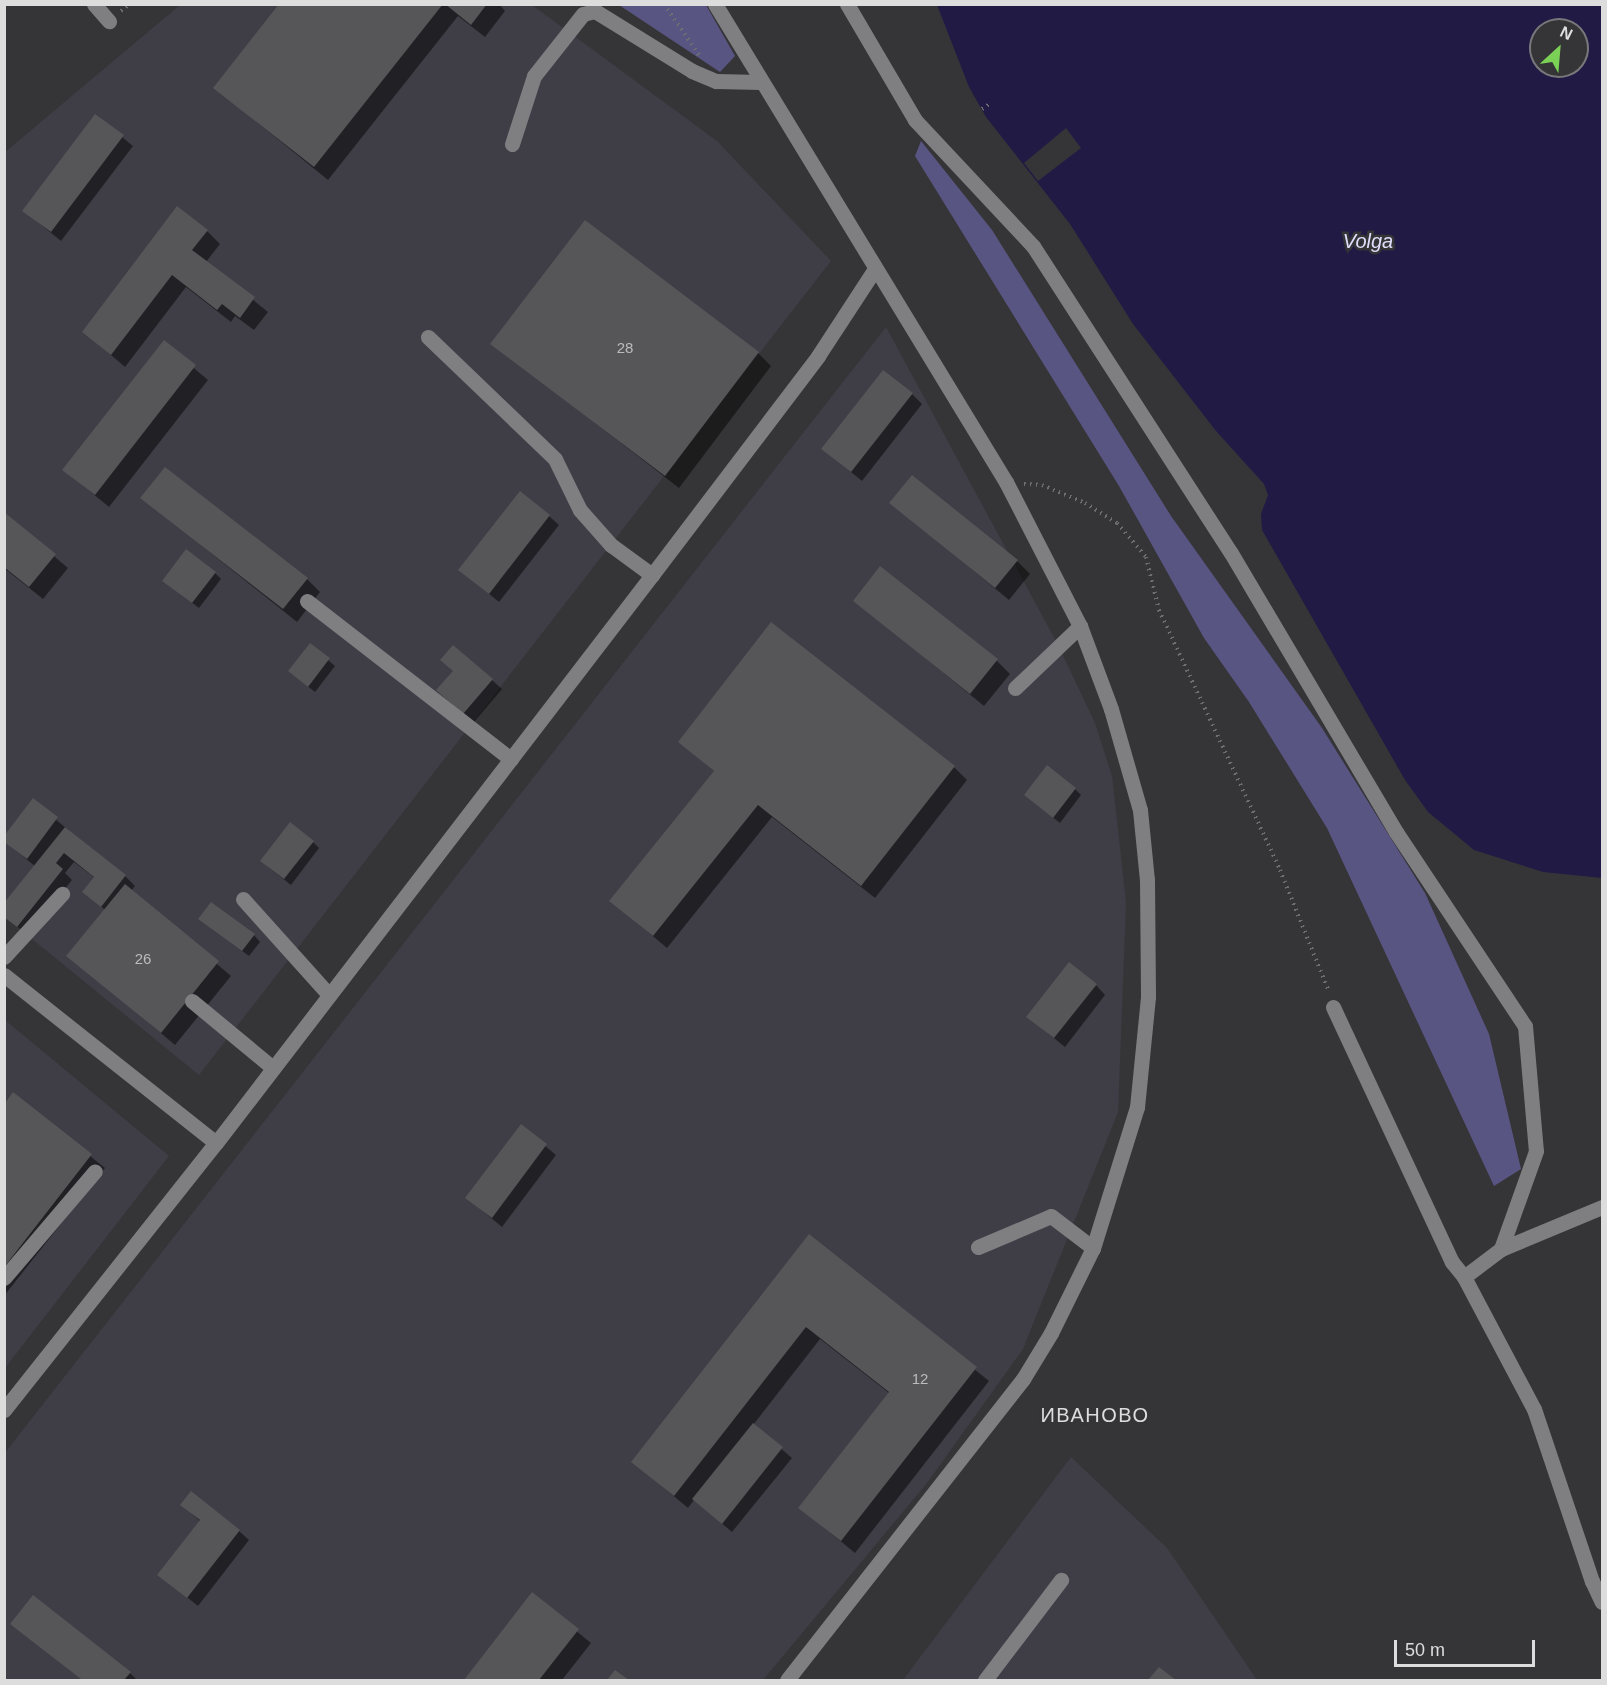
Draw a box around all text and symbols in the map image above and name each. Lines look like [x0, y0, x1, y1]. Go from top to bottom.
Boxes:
north arrow [1529, 18, 1589, 78]
text: N [1557, 23, 1575, 43]
water label: Volga [1343, 229, 1393, 253]
house number: 28 [617, 339, 633, 357]
house number: 26 [135, 950, 151, 968]
house number: 12 [912, 1370, 928, 1388]
district label: ИВАНОВО [1040, 1403, 1150, 1427]
scale bar [1397, 1628, 1538, 1666]
text: 50 m [1405, 1640, 1445, 1660]

